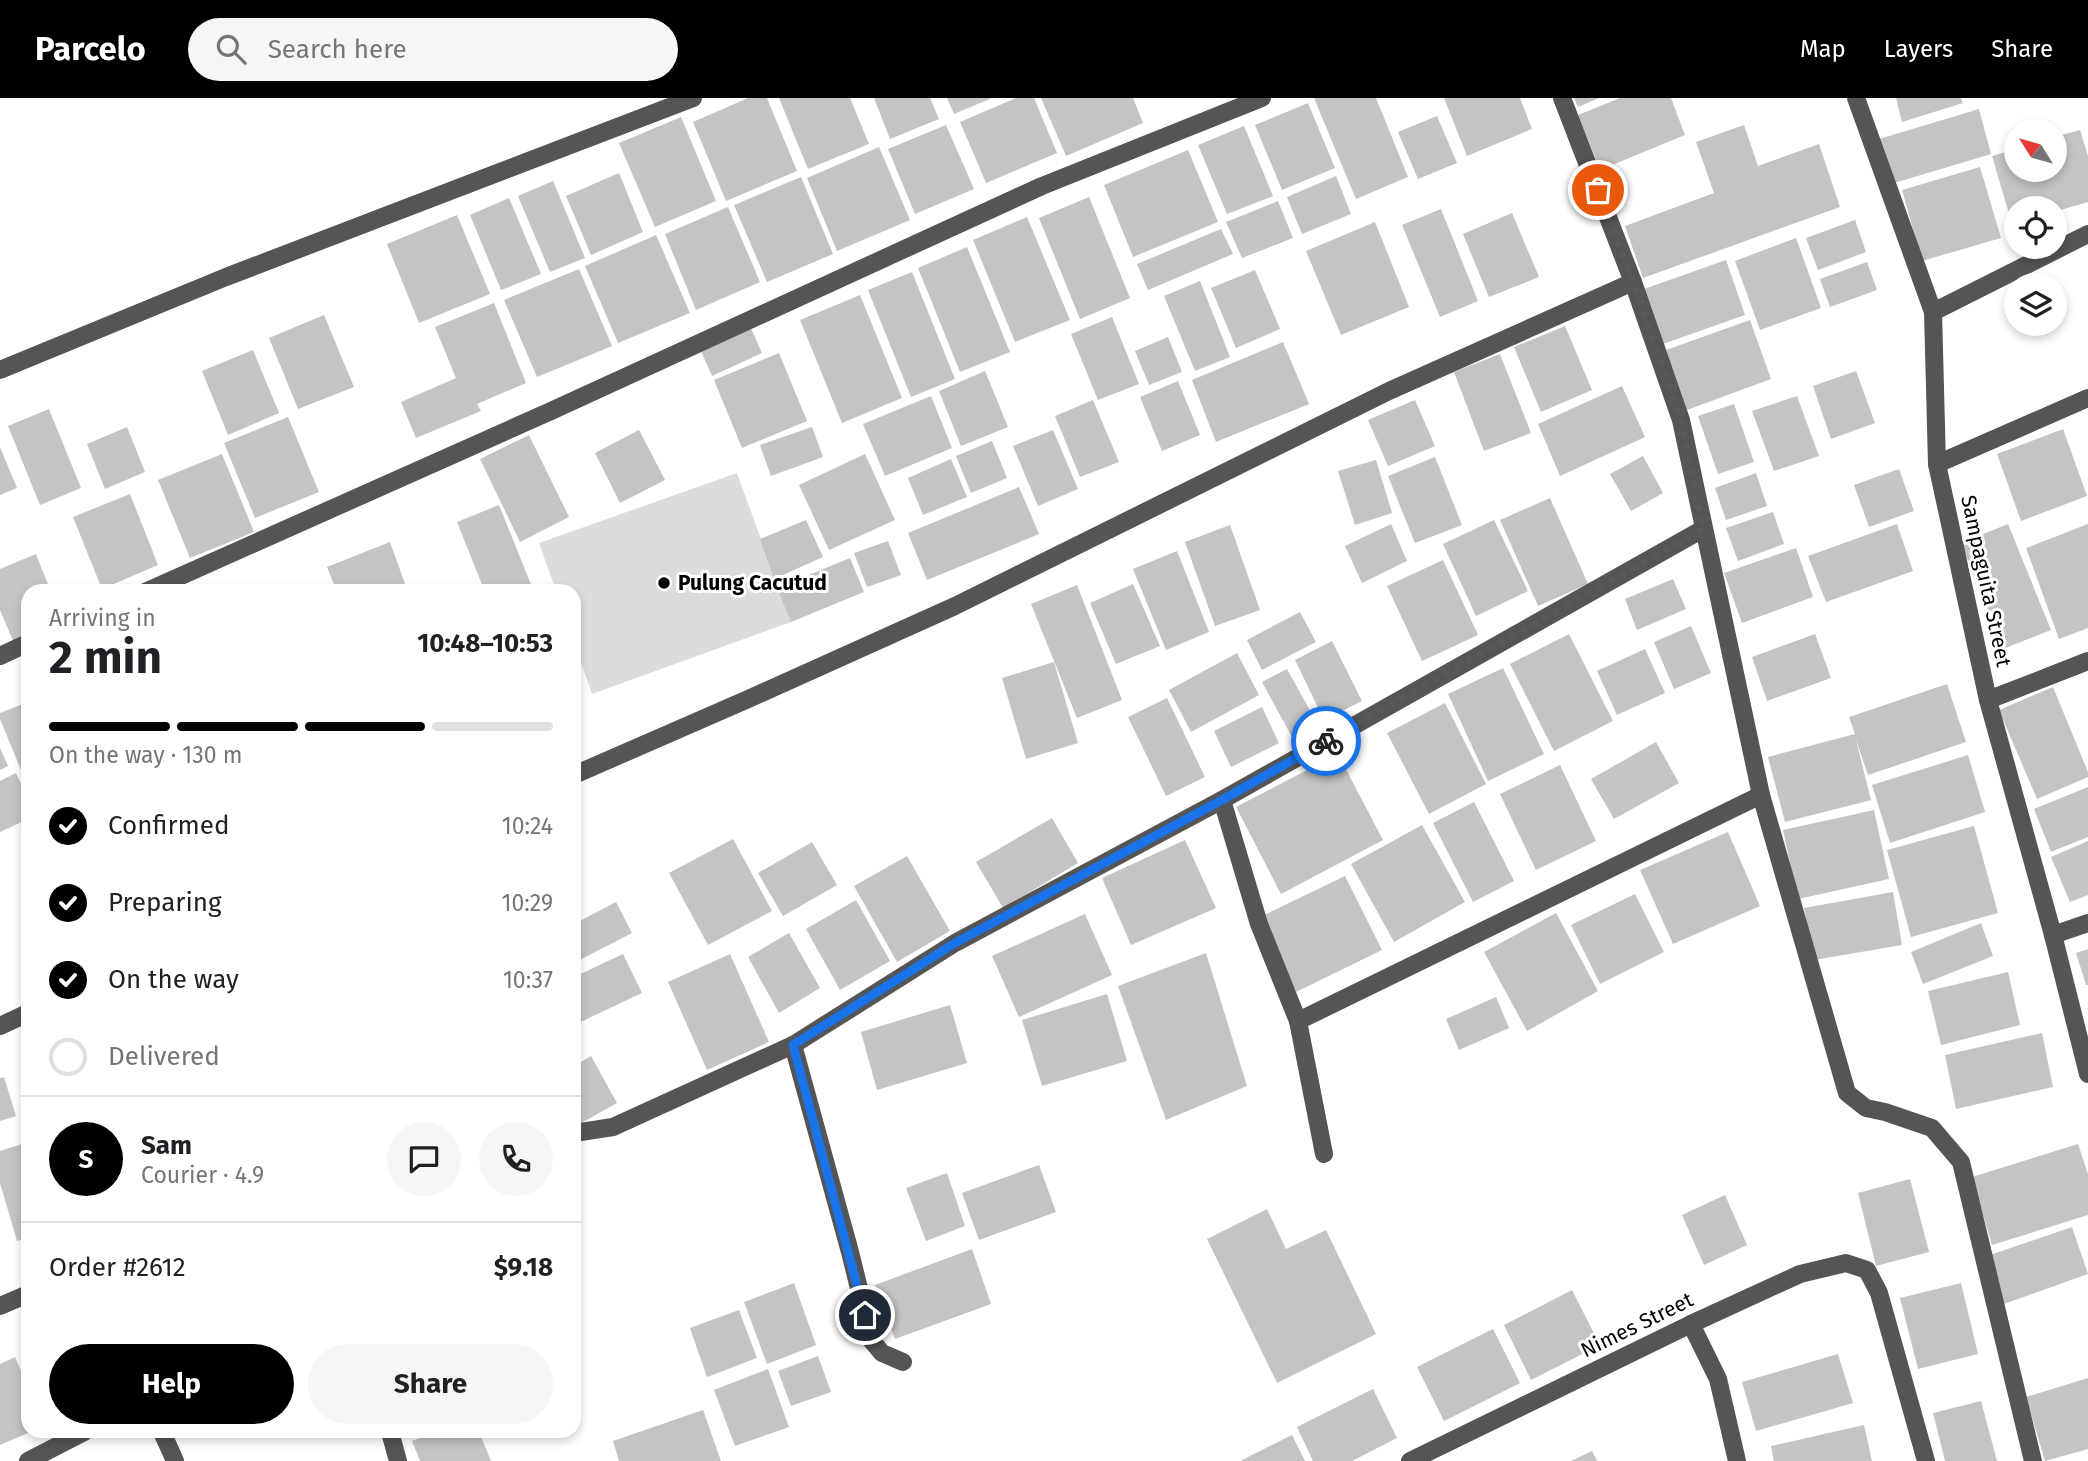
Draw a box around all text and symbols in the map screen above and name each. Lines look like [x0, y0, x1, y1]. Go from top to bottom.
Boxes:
search box [188, 18, 678, 81]
text: Parcelo [35, 29, 146, 69]
icon: search [212, 30, 250, 68]
text: Search here [268, 34, 407, 65]
text: Map [1800, 35, 1846, 63]
text: Layers [1884, 35, 1953, 63]
text: Share [1991, 35, 2053, 63]
north arrow [2004, 119, 2067, 182]
map controls [2004, 119, 2067, 336]
pin [1568, 160, 1628, 220]
icon: bag [1579, 171, 1617, 209]
button: locate [2004, 196, 2067, 259]
button: layers [2004, 273, 2067, 336]
street label: Sampaguita Street [1955, 493, 2017, 670]
place label: Pulung Cacutud [678, 570, 827, 596]
marker: Pulung Cacutud [656, 575, 672, 591]
text: Arriving in [49, 604, 156, 632]
text: 10:48–10:53 [417, 628, 553, 659]
text: 2 min [49, 630, 162, 685]
courier [1291, 706, 1361, 776]
icon: bike [1307, 722, 1345, 760]
text: On the way · 130 m [49, 741, 242, 769]
icon: check [49, 807, 87, 845]
text: Confirmed [108, 810, 229, 841]
text: 10:24 [502, 812, 553, 840]
icon: check [49, 884, 87, 922]
text: Preparing [108, 887, 221, 918]
text: 10:29 [501, 889, 553, 917]
icon: check [49, 961, 87, 999]
text: On the way [108, 964, 239, 995]
text: 10:37 [503, 966, 553, 994]
text: Delivered [108, 1041, 220, 1072]
button: chat [387, 1122, 461, 1196]
button: phone [479, 1122, 553, 1196]
text: Sam [141, 1130, 192, 1161]
text: S [79, 1144, 93, 1175]
text: Courier · 4.9 [141, 1161, 264, 1189]
text: Order #2612 [49, 1252, 186, 1283]
text: $9.18 [494, 1252, 553, 1283]
pin [835, 1285, 895, 1345]
street label: Nimes Street [1576, 1286, 1698, 1363]
icon: home [846, 1296, 884, 1334]
button: Help [49, 1344, 294, 1424]
button: Share [308, 1344, 553, 1424]

